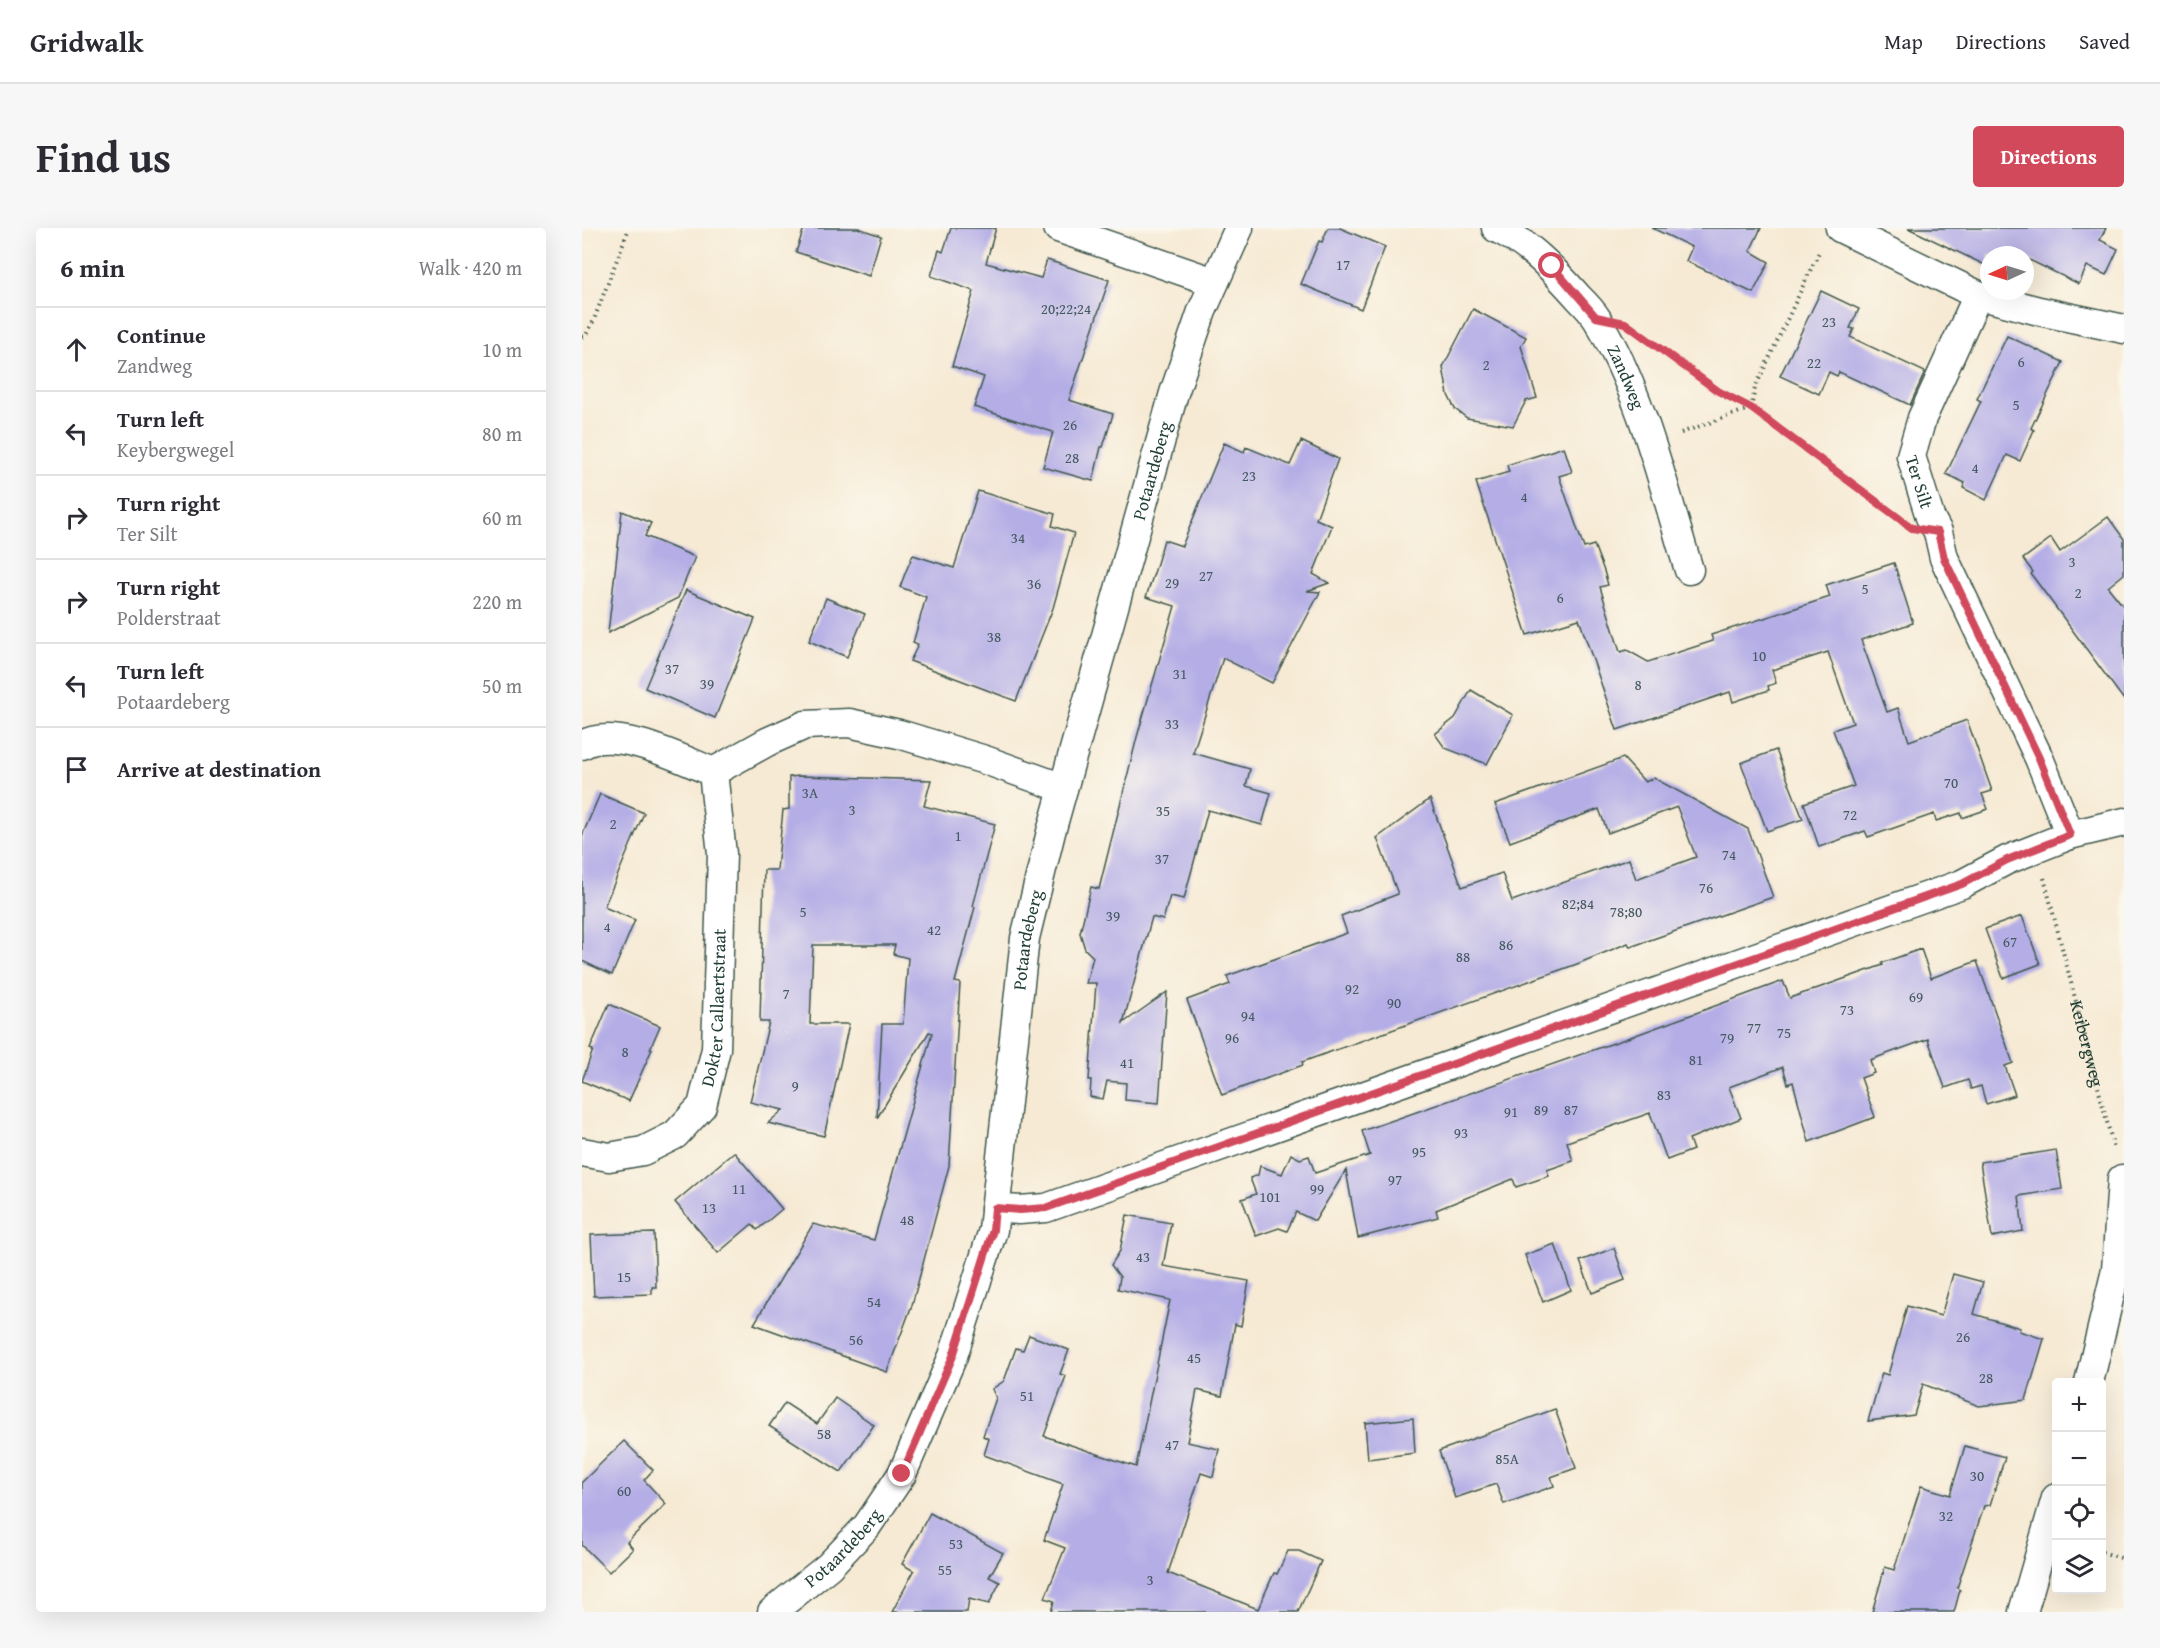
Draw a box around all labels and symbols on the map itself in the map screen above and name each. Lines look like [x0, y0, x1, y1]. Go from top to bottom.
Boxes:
north arrow [1980, 246, 2034, 300]
route start [1538, 252, 1564, 278]
house number: 17 [1336, 254, 1350, 275]
house number: 20;22;24 [1041, 298, 1091, 319]
house number: 23 [1822, 311, 1836, 332]
street label: Zandweg [1600, 340, 1652, 413]
house number: 6 [2017, 351, 2025, 372]
house number: 22 [1807, 352, 1821, 373]
house number: 2 [1482, 354, 1490, 375]
house number: 5 [2012, 394, 2020, 415]
house number: 26 [1063, 414, 1077, 435]
street label: Potaardeberg [1125, 418, 1178, 523]
house number: 28 [1065, 447, 1079, 468]
street label: Ter Silt [1899, 452, 1941, 513]
house number: 4 [1971, 457, 1979, 478]
house number: 23 [1242, 465, 1256, 486]
house number: 4 [1520, 486, 1528, 507]
house number: 34 [1011, 527, 1025, 548]
house number: 3 [2068, 551, 2076, 572]
house number: 27 [1199, 565, 1213, 586]
house number: 29 [1165, 572, 1179, 593]
house number: 36 [1027, 573, 1041, 594]
house number: 5 [1861, 578, 1869, 599]
house number: 2 [2074, 582, 2082, 603]
house number: 6 [1556, 587, 1564, 608]
house number: 38 [987, 626, 1001, 647]
house number: 10 [1752, 645, 1766, 666]
house number: 37 [665, 658, 679, 679]
house number: 31 [1173, 663, 1187, 684]
house number: 39 [700, 673, 714, 694]
house number: 8 [1634, 674, 1642, 695]
house number: 33 [1165, 713, 1179, 734]
house number: 70 [1944, 772, 1958, 793]
house number: 3A [802, 782, 818, 803]
house number: 3 [848, 799, 856, 820]
house number: 35 [1156, 800, 1170, 821]
house number: 72 [1843, 804, 1857, 825]
house number: 2 [609, 813, 617, 834]
house number: 1 [954, 825, 962, 846]
house number: 74 [1722, 844, 1736, 865]
house number: 37 [1155, 848, 1169, 869]
house number: 76 [1699, 877, 1713, 898]
street label: Potaardeberg [1005, 887, 1049, 992]
house number: 82;84 [1562, 893, 1594, 914]
house number: 5 [799, 901, 807, 922]
house number: 78;80 [1610, 901, 1642, 922]
house number: 39 [1106, 905, 1120, 926]
house number: 4 [603, 916, 611, 937]
house number: 42 [927, 919, 941, 940]
street label: Dokter Callaertstraat [693, 928, 733, 1089]
house number: 67 [2003, 931, 2017, 952]
house number: 86 [1499, 934, 1513, 955]
house number: 88 [1456, 946, 1470, 967]
house number: 92 [1345, 978, 1359, 999]
house number: 7 [782, 983, 790, 1004]
house number: 69 [1909, 986, 1923, 1007]
house number: 90 [1387, 992, 1401, 1013]
street label: Keibergweg [2063, 997, 2111, 1090]
house number: 73 [1840, 999, 1854, 1020]
house number: 94 [1241, 1005, 1255, 1026]
house number: 77 [1747, 1017, 1761, 1038]
house number: 75 [1777, 1022, 1791, 1043]
house number: 96 [1225, 1027, 1239, 1048]
house number: 79 [1720, 1027, 1734, 1048]
house number: 8 [621, 1041, 629, 1062]
house number: 81 [1689, 1049, 1703, 1070]
house number: 41 [1120, 1052, 1134, 1073]
house number: 9 [791, 1075, 799, 1096]
house number: 83 [1657, 1084, 1671, 1105]
house number: 89 [1534, 1099, 1548, 1120]
house number: 87 [1564, 1099, 1578, 1120]
house number: 91 [1504, 1101, 1518, 1122]
house number: 93 [1454, 1122, 1468, 1143]
house number: 95 [1412, 1141, 1426, 1162]
house number: 97 [1388, 1169, 1402, 1190]
house number: 11 [732, 1178, 746, 1199]
house number: 99 [1310, 1178, 1324, 1199]
house number: 101 [1259, 1186, 1281, 1207]
house number: 13 [702, 1197, 716, 1218]
house number: 48 [900, 1209, 914, 1230]
house number: 43 [1136, 1246, 1150, 1267]
house number: 15 [617, 1266, 631, 1287]
house number: 54 [867, 1291, 881, 1312]
house number: 26 [1956, 1326, 1970, 1347]
house number: 56 [849, 1329, 863, 1350]
house number: 45 [1187, 1347, 1201, 1368]
house number: 28 [1979, 1367, 1993, 1388]
house number: 51 [1020, 1385, 1034, 1406]
house number: 58 [817, 1423, 831, 1444]
house number: 47 [1165, 1434, 1179, 1455]
house number: 85A [1495, 1448, 1519, 1469]
route end [888, 1460, 914, 1486]
house number: 30 [1970, 1465, 1984, 1486]
house number: 60 [617, 1480, 631, 1501]
street label: Potaardeberg [798, 1503, 888, 1594]
house number: 32 [1939, 1505, 1953, 1526]
house number: 53 [949, 1533, 963, 1554]
house number: 55 [938, 1559, 952, 1580]
house number: 3 [1146, 1569, 1154, 1590]

